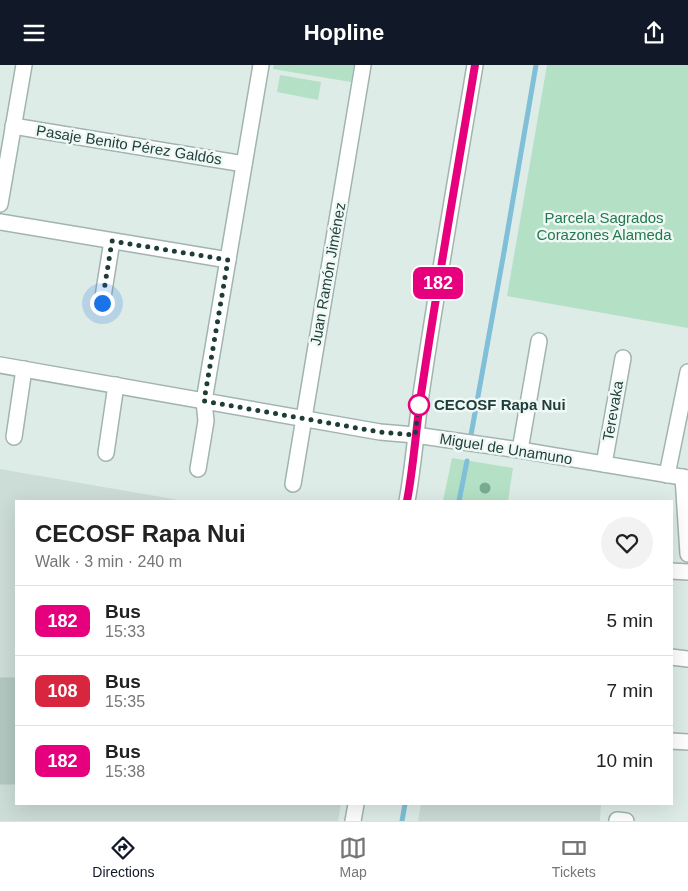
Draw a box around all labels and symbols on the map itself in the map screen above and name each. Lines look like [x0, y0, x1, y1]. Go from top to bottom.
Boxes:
street label: Pasaje Benito Pérez Galdós [35, 121, 223, 168]
street label: Juan Ramón Jiménez [307, 201, 348, 347]
park label: Parcela Sagrados Corazones Alameda [536, 209, 672, 243]
line badge: 182 [409, 267, 467, 299]
your location [90, 291, 115, 316]
street label: Terevaka [599, 379, 626, 442]
marker: CECOSF Rapa Nui [408, 394, 430, 416]
place label: CECOSF Rapa Nui [434, 396, 566, 413]
street label: Miguel de Unamuno [438, 430, 574, 467]

